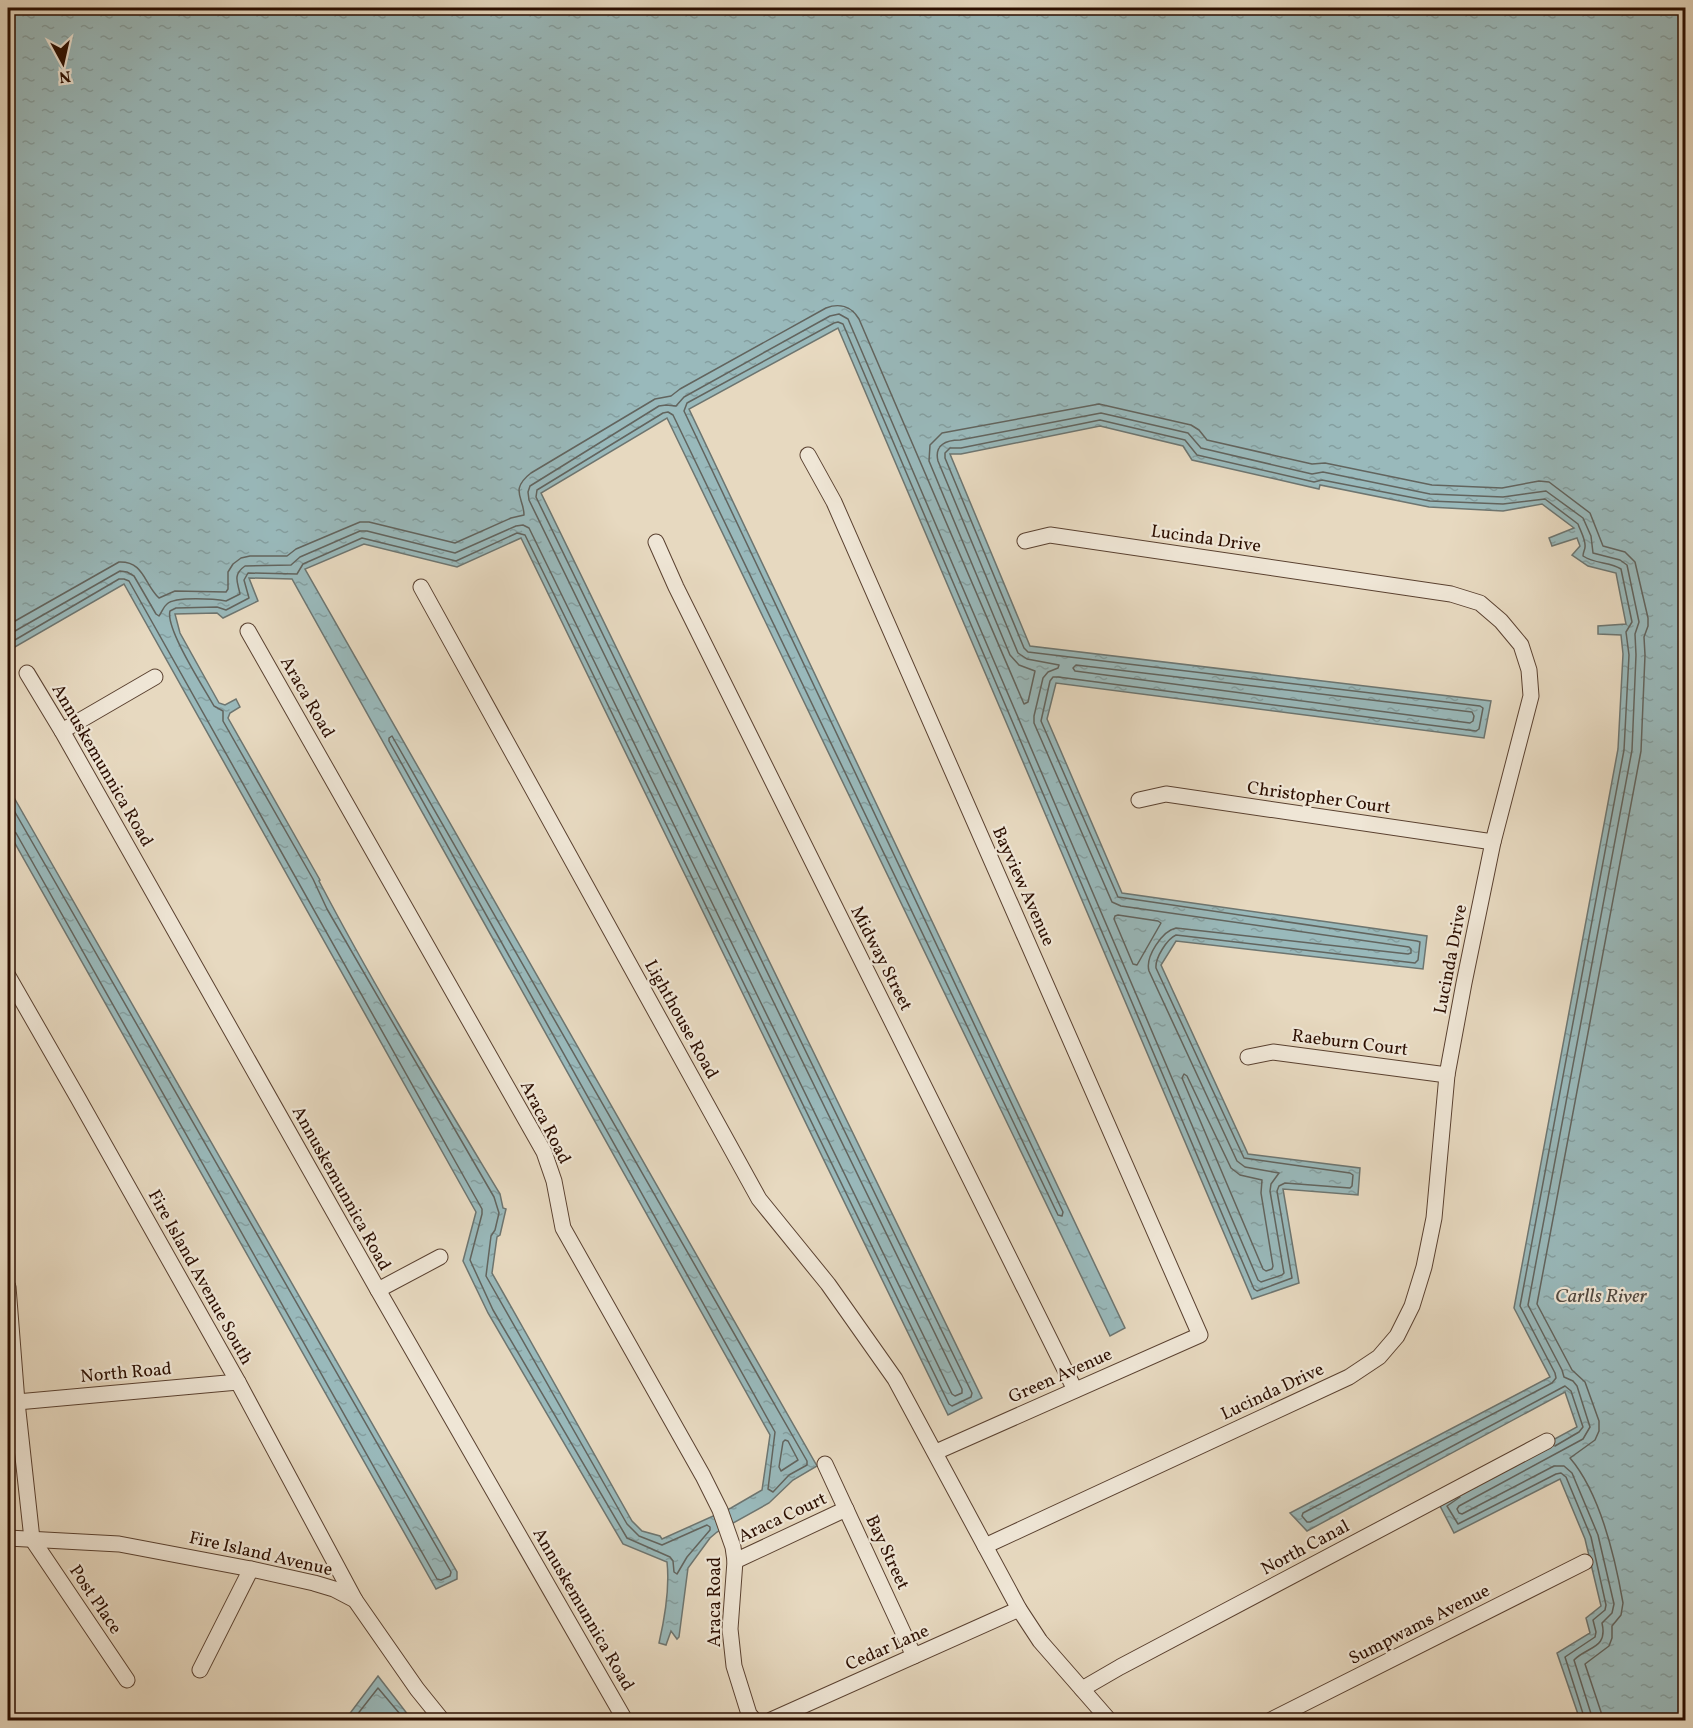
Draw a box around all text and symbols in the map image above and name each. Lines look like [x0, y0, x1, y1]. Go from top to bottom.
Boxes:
north arrow [33, 33, 93, 93]
text: N [57, 64, 72, 88]
street label: Lucinda Drive [1149, 519, 1263, 560]
street label: Araca Road [273, 652, 340, 743]
street label: Annuskemunnica Road [45, 680, 159, 852]
street label: Christopher Court [1245, 776, 1392, 821]
street label: Bayview Avenue [985, 823, 1060, 950]
street label: Midway Street [843, 902, 918, 1015]
street label: Lucinda Drive [1429, 902, 1474, 1016]
street label: Lighthouse Road [638, 956, 724, 1084]
street label: Raeburn Court [1290, 1024, 1409, 1063]
street label: Araca Road [513, 1077, 576, 1169]
street label: Annuskemunnica Road [285, 1102, 396, 1275]
street label: Fire Island Avenue South [141, 1186, 258, 1370]
water label: Carlls River [1555, 1283, 1648, 1311]
street label: Green Avenue [1005, 1342, 1116, 1410]
street label: North Road [79, 1357, 173, 1390]
street label: Lucinda Drive [1217, 1358, 1328, 1427]
street label: Araca Court [734, 1487, 831, 1550]
street label: Bay Street [858, 1511, 915, 1594]
street label: North Canal [1257, 1515, 1354, 1582]
street label: Annuskemunnica Road [526, 1524, 640, 1696]
street label: Fire Island Avenue [187, 1526, 335, 1583]
street label: Araca Road [703, 1557, 728, 1647]
street label: Post Place [62, 1560, 127, 1639]
street label: Sumpwams Avenue [1345, 1579, 1494, 1672]
street label: Cedar Lane [842, 1619, 933, 1678]

